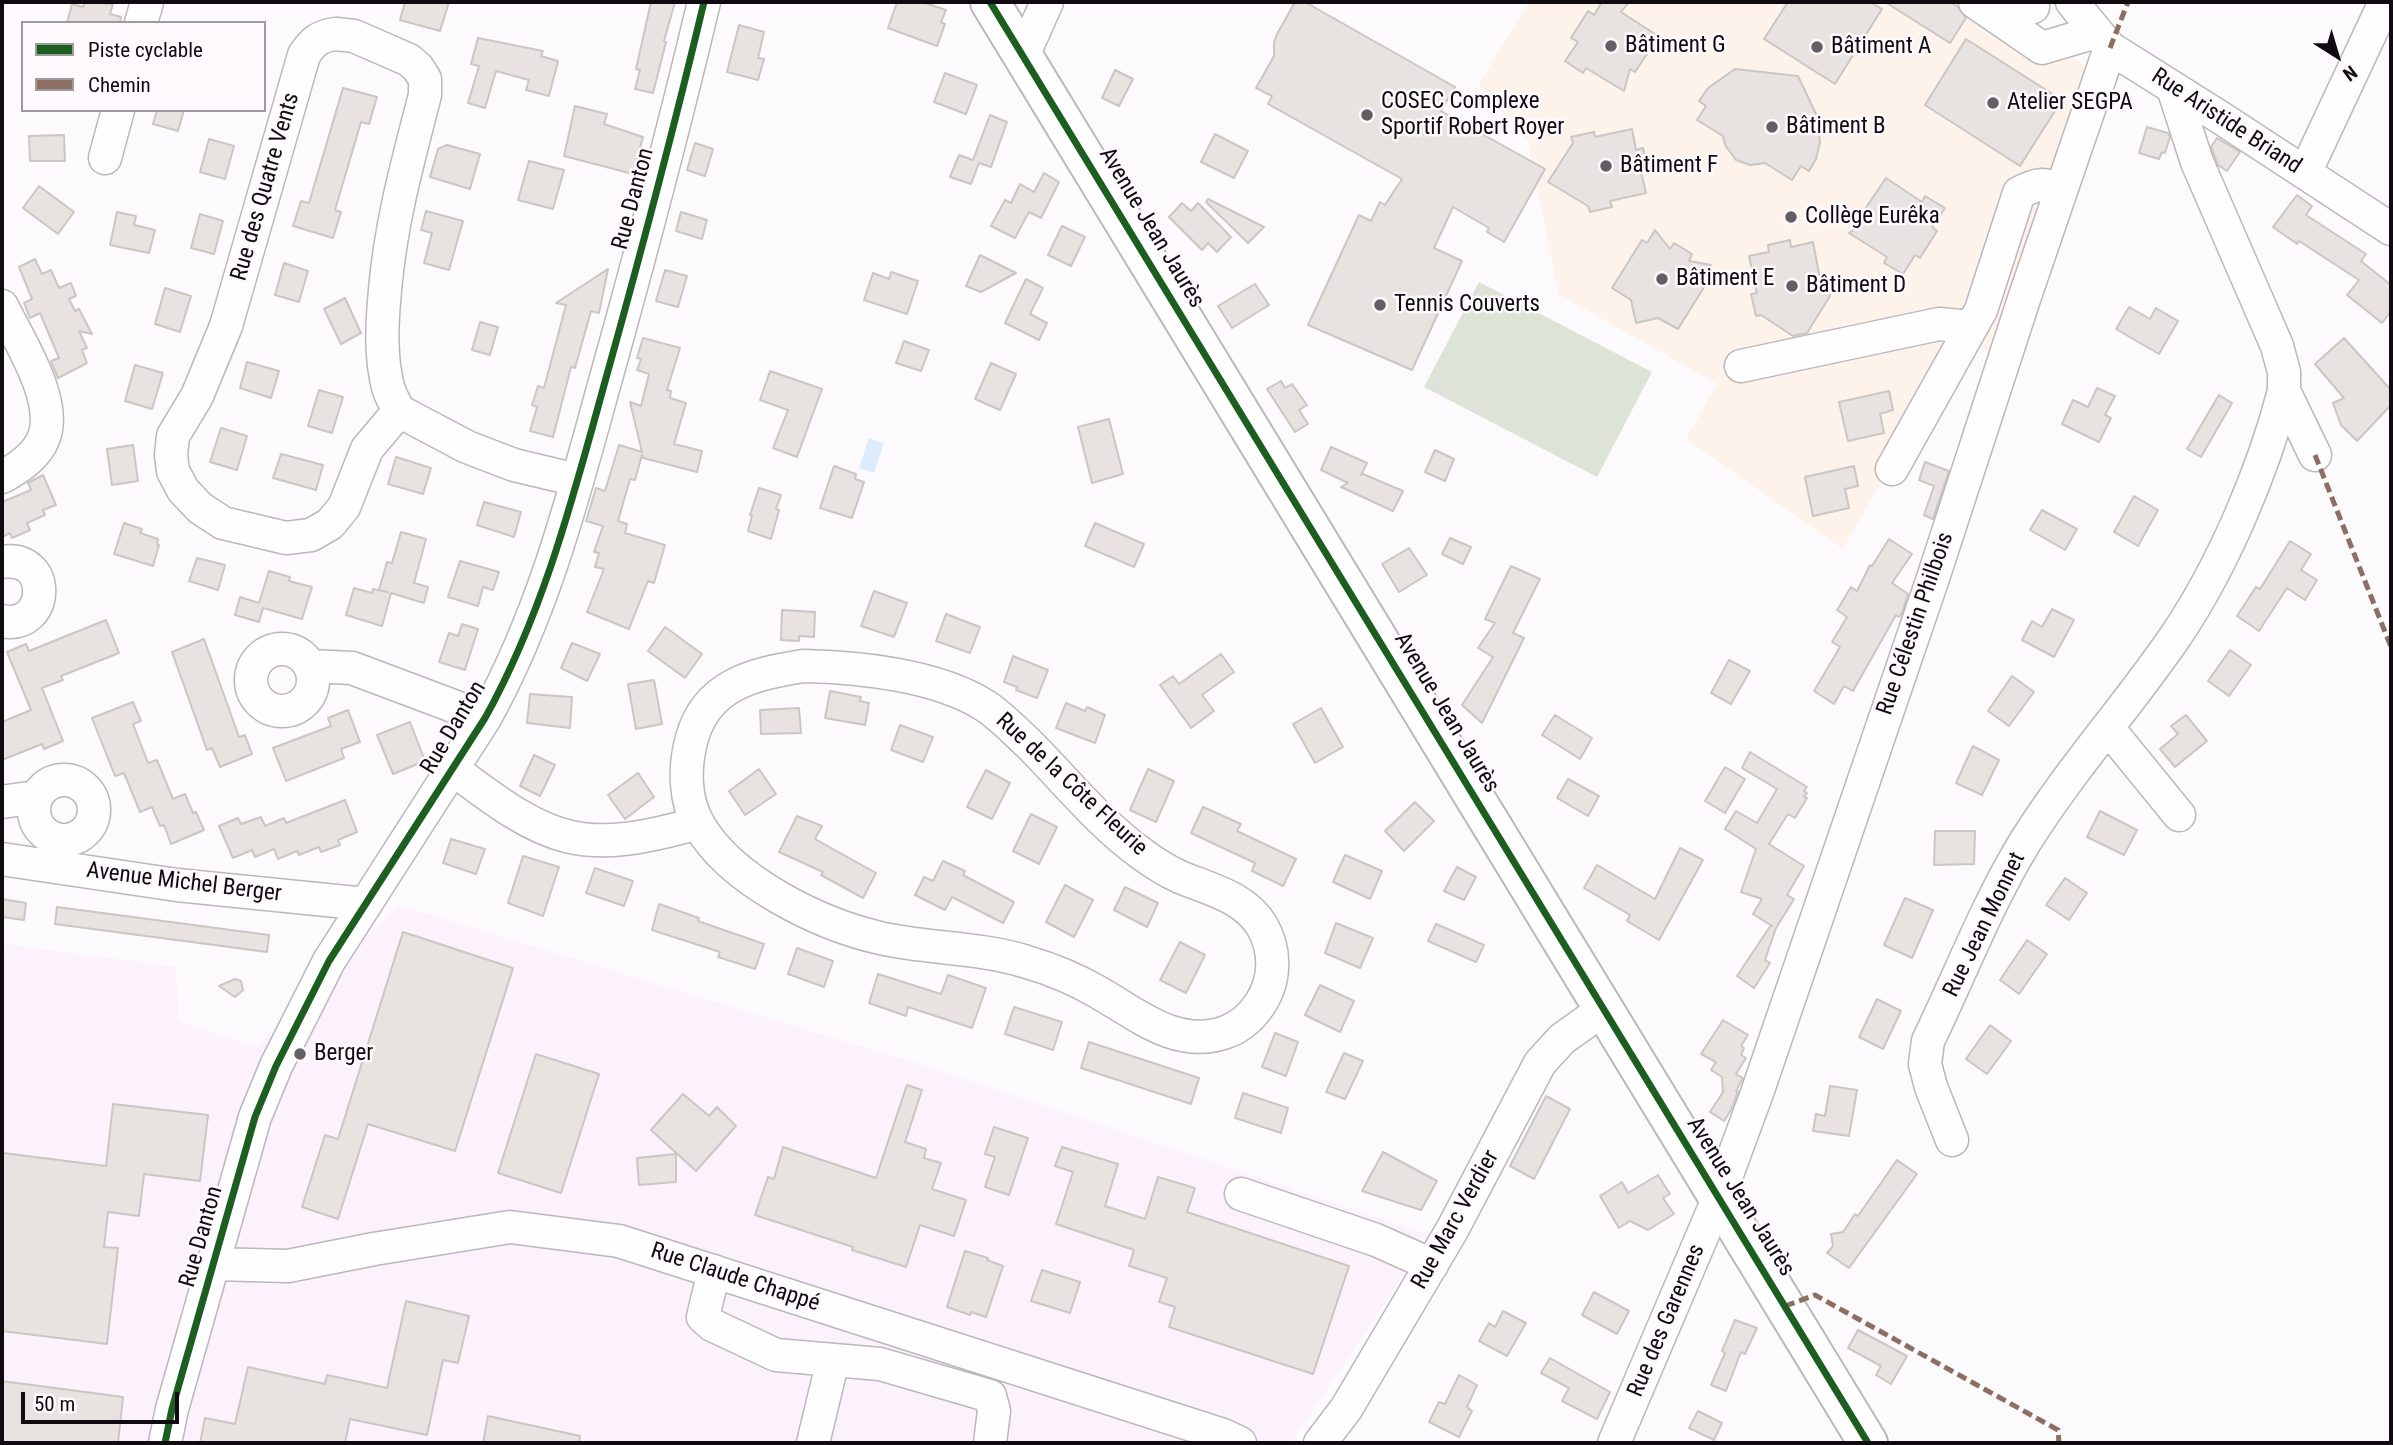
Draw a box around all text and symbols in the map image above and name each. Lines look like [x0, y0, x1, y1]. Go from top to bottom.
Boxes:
legend [21, 21, 266, 112]
north arrow [2302, 21, 2372, 91]
place label: Bâtiment G [1625, 32, 1726, 60]
place label: Bâtiment A [1831, 33, 1931, 61]
text: Piste cyclable [88, 38, 203, 62]
marker: Bâtiment G [1603, 38, 1619, 54]
marker: Bâtiment A [1809, 39, 1825, 55]
text: N [2338, 60, 2362, 86]
street label: Rue Aristide Briand [2146, 63, 2306, 181]
text: Chemin [88, 73, 151, 97]
place label: COSEC Complexe Sportif Robert Royer [1381, 88, 1564, 142]
place label: Atelier SEGPA [2007, 89, 2133, 117]
street label: Rue des Quatre Vents [226, 90, 306, 284]
marker: Atelier SEGPA [1985, 95, 2001, 111]
marker: COSEC Complexe Sportif Robert Royer [1359, 107, 1375, 123]
place label: Bâtiment B [1786, 113, 1886, 141]
marker: Bâtiment B [1764, 119, 1780, 135]
street label: Avenue Jean Jaurès [1092, 143, 1210, 313]
street label: Rue Danton [607, 145, 661, 253]
place label: Bâtiment F [1620, 152, 1718, 180]
marker: Bâtiment F [1598, 158, 1614, 174]
place label: Collège Eurêka [1805, 203, 1940, 231]
marker: Collège Eurêka [1783, 209, 1799, 225]
place label: Bâtiment E [1676, 265, 1774, 293]
marker: Bâtiment E [1654, 271, 1670, 287]
place label: Bâtiment D [1806, 272, 1906, 300]
marker: Bâtiment D [1784, 278, 1800, 294]
place label: Tennis Couverts [1394, 291, 1540, 319]
marker: Tennis Couverts [1372, 297, 1388, 313]
street label: Rue Célestin Philbois [1872, 529, 1960, 719]
street label: Avenue Jean Jaurès [1387, 628, 1505, 798]
street label: Rue Danton [415, 676, 493, 780]
street label: Rue de la Côte Fleurie [989, 708, 1153, 862]
street label: Rue Jean Monnet [1938, 848, 2032, 1002]
street label: Avenue Michel Berger [85, 857, 283, 909]
place label: Berger [314, 1040, 373, 1068]
marker: Berger [292, 1046, 308, 1062]
street label: Avenue Jean Jaurès [1680, 1112, 1800, 1282]
street label: Rue Marc Verdier [1406, 1146, 1506, 1294]
street label: Rue Danton [174, 1183, 230, 1291]
street label: Rue Claude Chappé [647, 1238, 823, 1318]
street label: Rue des Garennes [1622, 1241, 1712, 1401]
scale bar [24, 1378, 182, 1422]
text: 50 m [34, 1392, 75, 1416]

